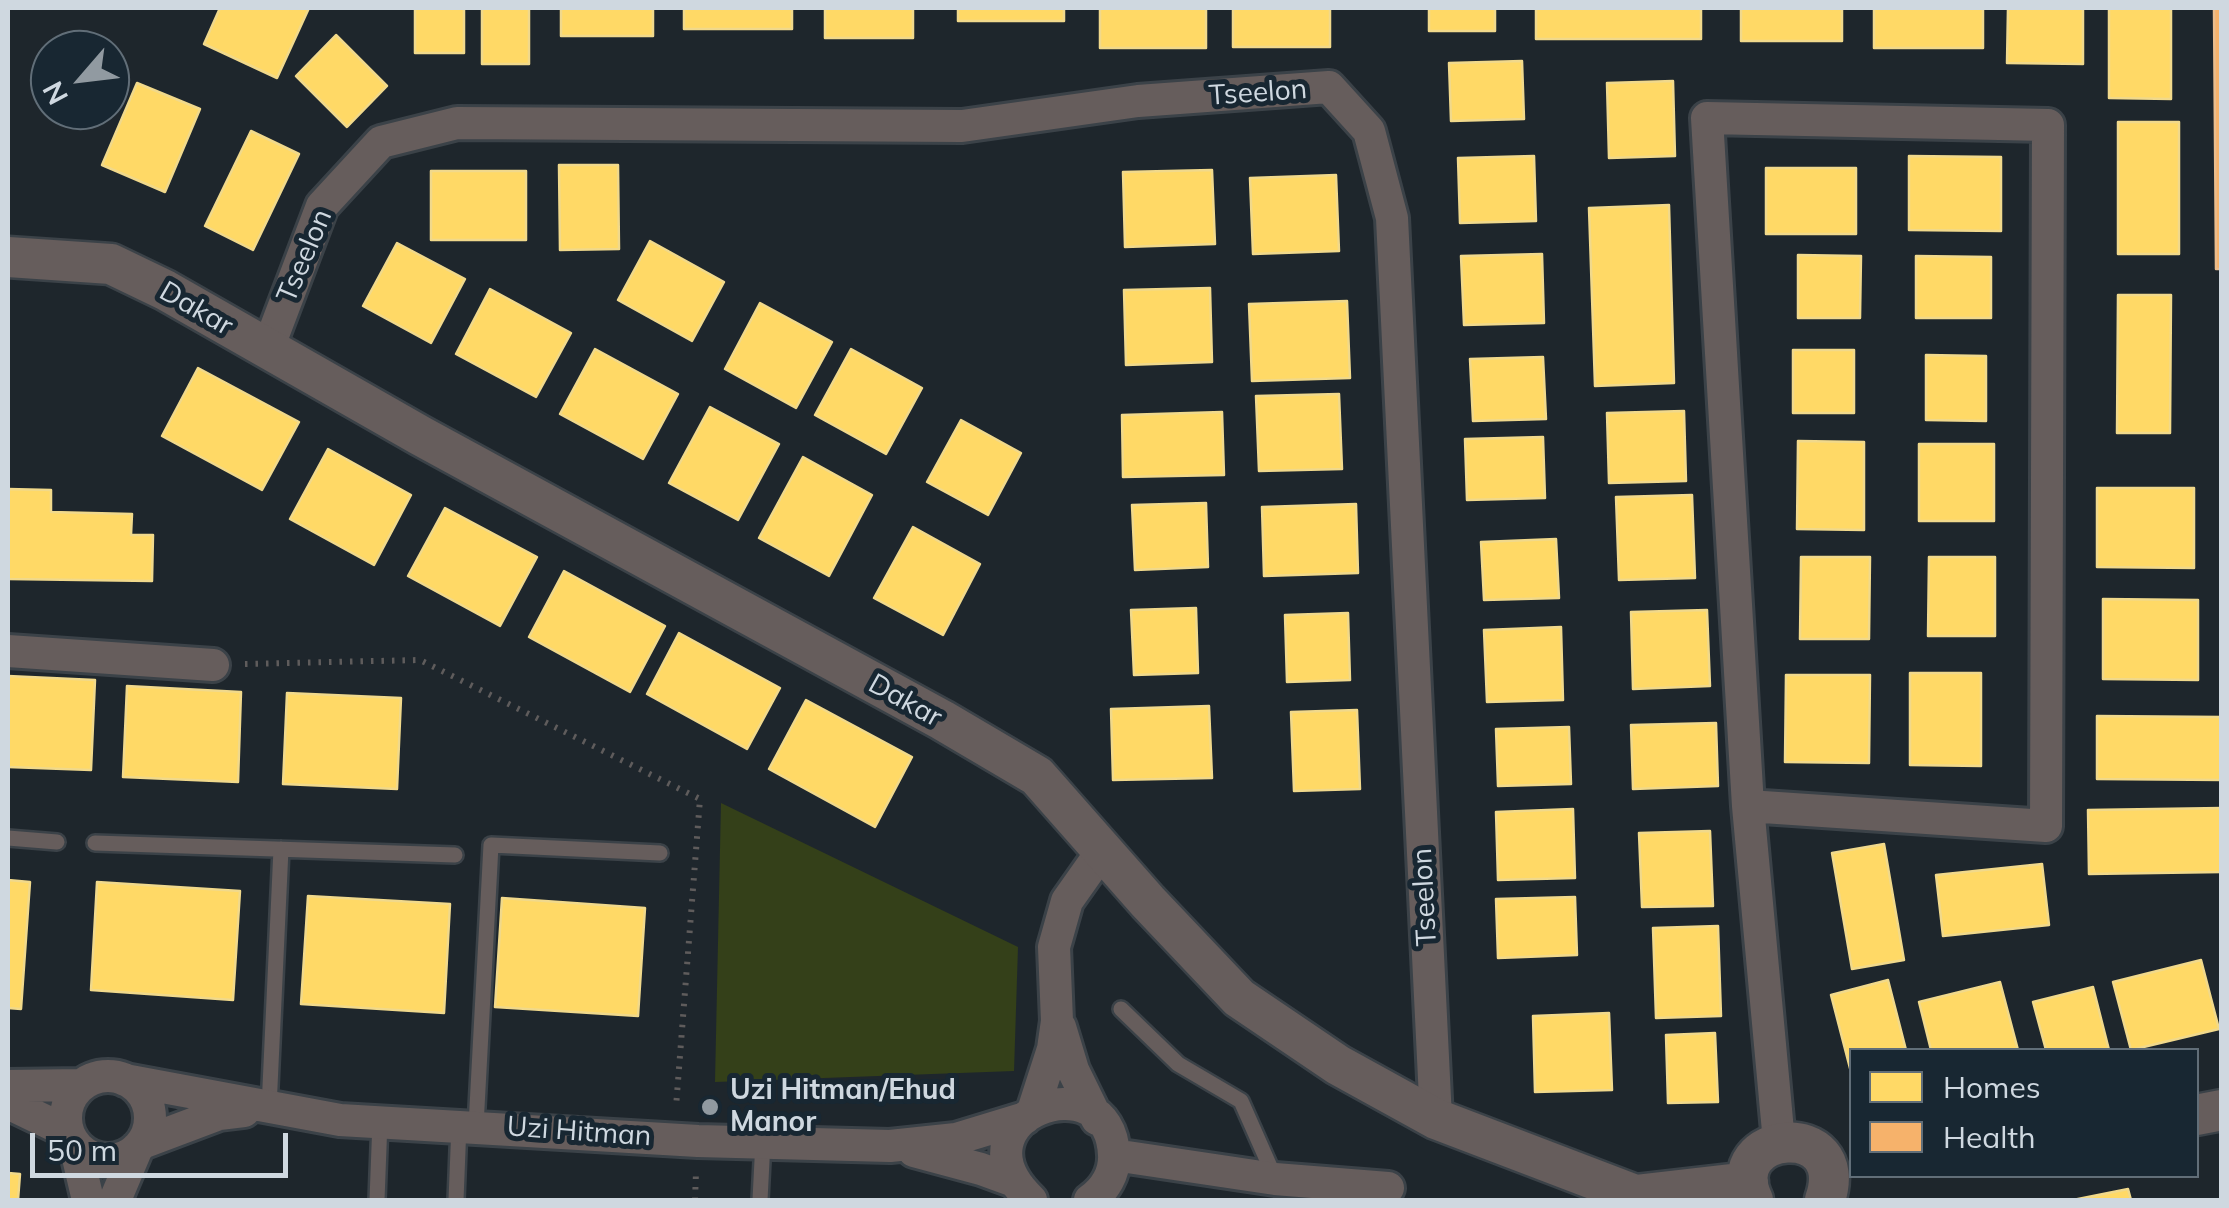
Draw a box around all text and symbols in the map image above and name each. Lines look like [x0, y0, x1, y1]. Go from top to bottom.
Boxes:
north arrow [30, 30, 130, 130]
street label: Tseelon [1208, 73, 1308, 113]
text: N [34, 76, 75, 111]
street label: Tseelon [270, 204, 340, 308]
street label: Dakar [153, 275, 239, 343]
street label: Dakar [862, 667, 948, 735]
street label: Tseelon [1406, 847, 1444, 947]
legend [1849, 1048, 2199, 1178]
text: Homes [1943, 1068, 2041, 1106]
place label: Uzi Hitman/Ehud Manor [730, 1074, 956, 1140]
marker: Uzi Hitman/Ehud Manor [699, 1096, 721, 1118]
street label: Uzi Hitman [506, 1110, 652, 1154]
scale bar [35, 1113, 292, 1175]
text: Health [1943, 1118, 2036, 1156]
text: 50 m [47, 1131, 117, 1169]

